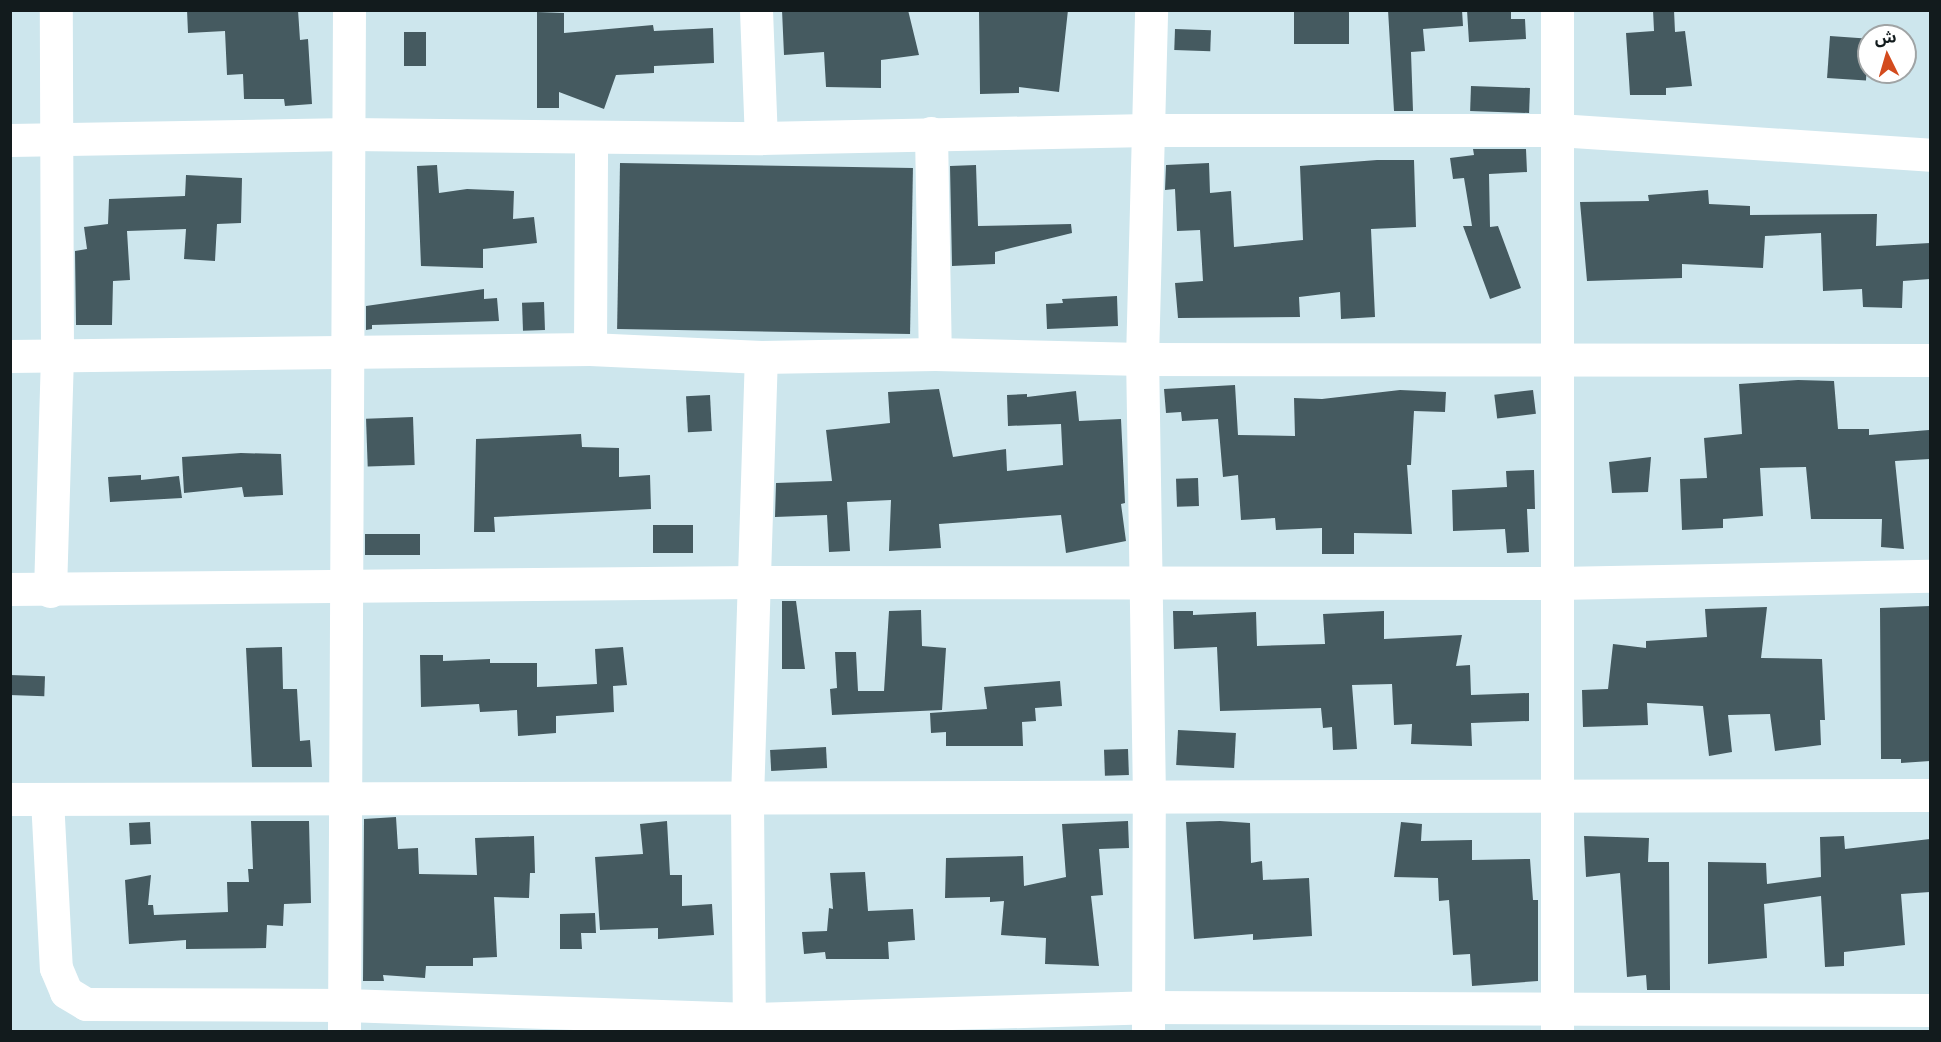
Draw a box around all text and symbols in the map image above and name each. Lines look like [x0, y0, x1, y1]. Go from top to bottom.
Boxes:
north arrow [1857, 24, 1917, 84]
text: ش [1874, 27, 1897, 48]

